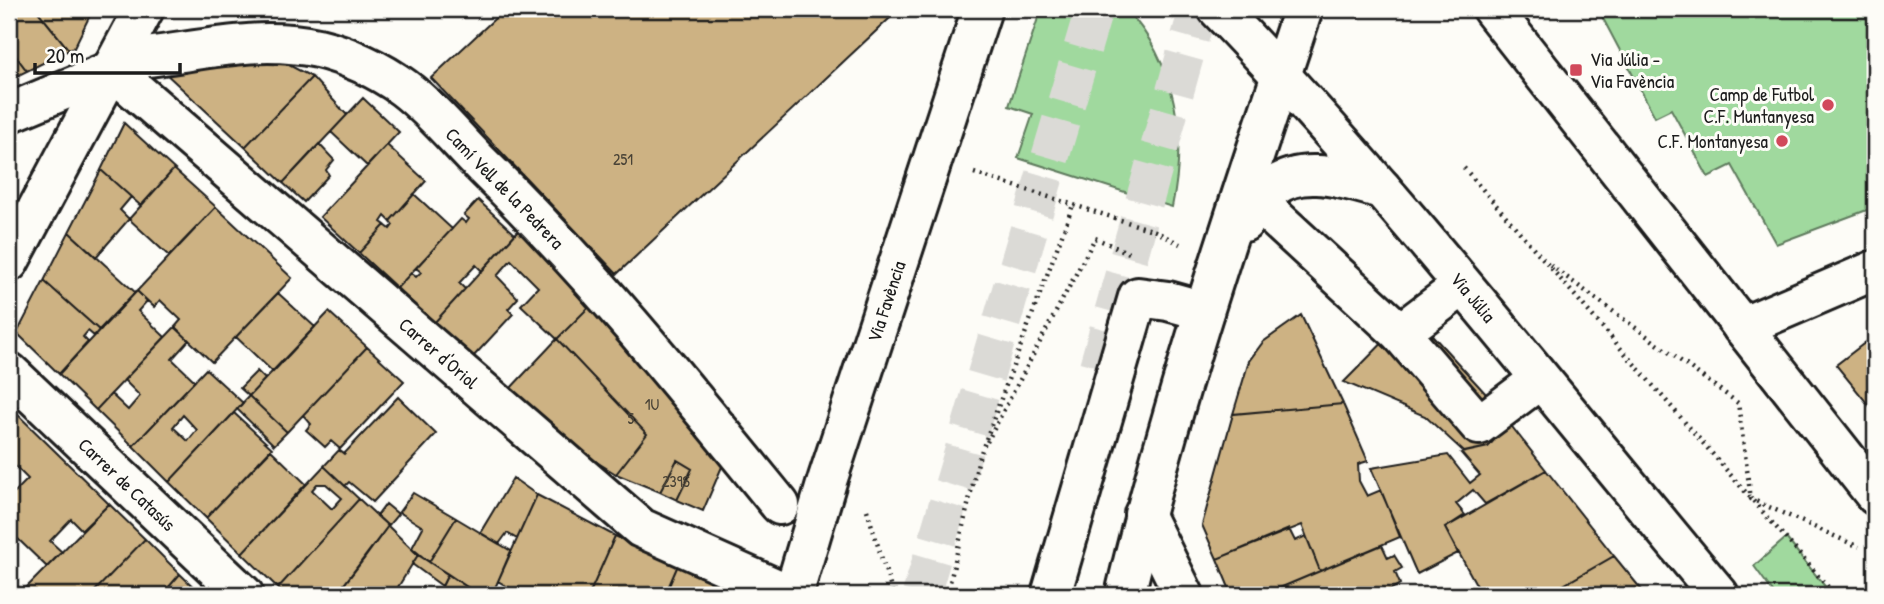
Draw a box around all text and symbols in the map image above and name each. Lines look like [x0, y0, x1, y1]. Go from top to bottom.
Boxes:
scale bar [35, 32, 180, 76]
text: 20 m [46, 41, 84, 70]
place label: Via Júlia - Via Favència [1590, 46, 1675, 94]
marker: Via Júlia - Via Favència [1568, 62, 1584, 78]
place label: Camp de Futbol C.F. Muntanyesa [1704, 81, 1815, 129]
marker: Camp de Futbol C.F. Muntanyesa [1820, 97, 1836, 113]
street label: Camí Vell de la Pedrera [440, 122, 571, 255]
place label: C.F. Montanyesa [1657, 128, 1769, 154]
marker: C.F. Montanyesa [1774, 133, 1790, 149]
house number: 251 [613, 148, 633, 170]
street label: Via Favència [860, 257, 912, 345]
street label: Via Júlia [1445, 266, 1502, 328]
street label: Carrer d'Oriol [394, 311, 485, 395]
house number: 1U [645, 393, 660, 415]
house number: 5 [628, 407, 635, 429]
street label: Carrer de Catasús [73, 432, 182, 537]
house number: 239S [662, 470, 691, 492]

